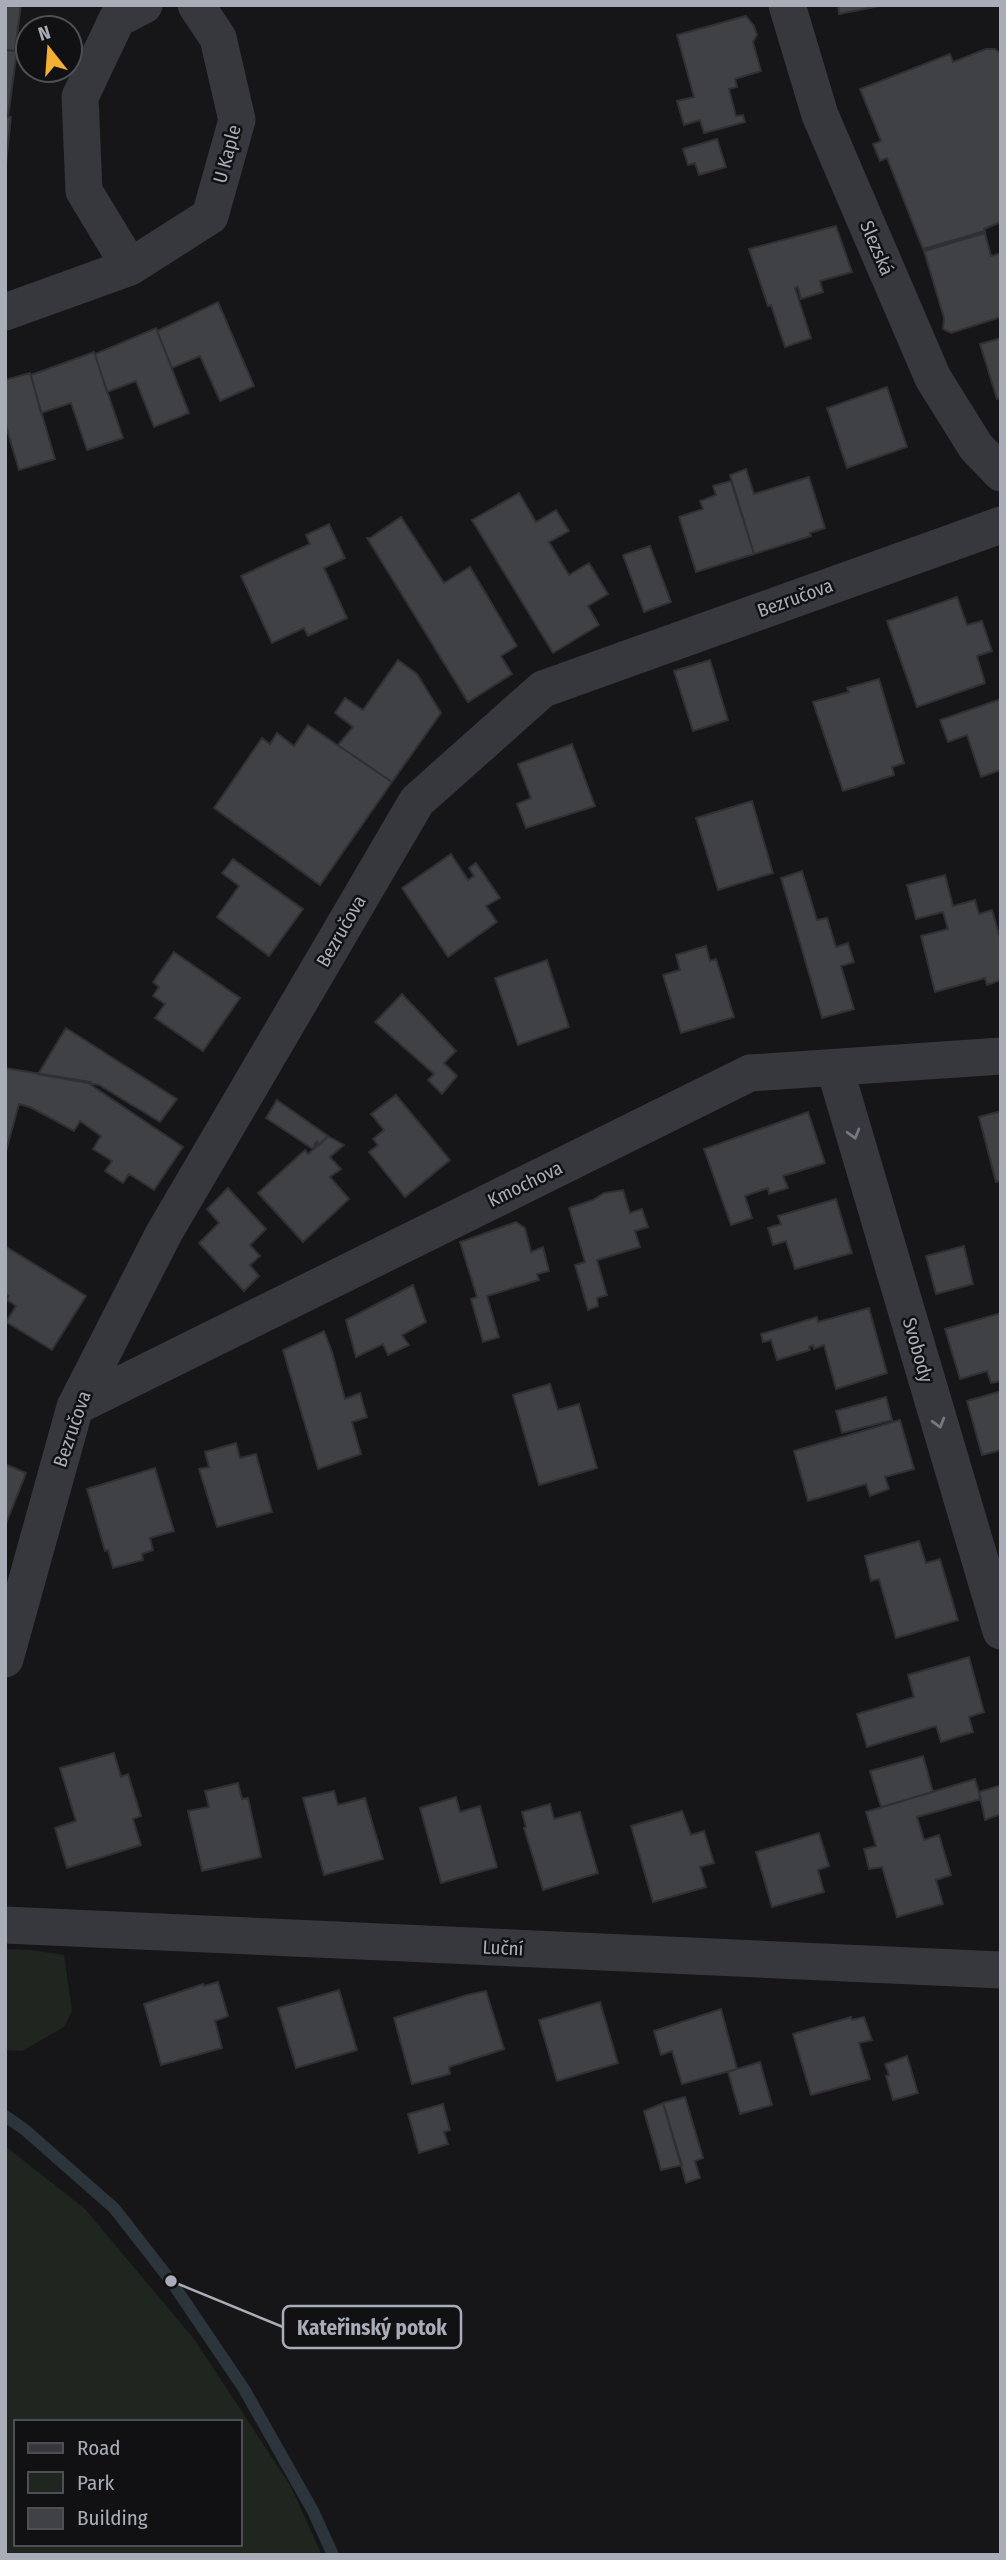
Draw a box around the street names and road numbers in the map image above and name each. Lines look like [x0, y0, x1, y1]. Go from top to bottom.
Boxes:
street label: U Kaple [208, 122, 246, 186]
street label: Slezská [855, 217, 899, 279]
street label: Bezručova [754, 574, 836, 622]
street label: Bezručova [311, 891, 371, 971]
street label: Kmochova [484, 1156, 566, 1212]
street label: Svobody [898, 1315, 938, 1386]
street label: Bezručova [48, 1388, 96, 1470]
street label: Luční [482, 1935, 524, 1961]

